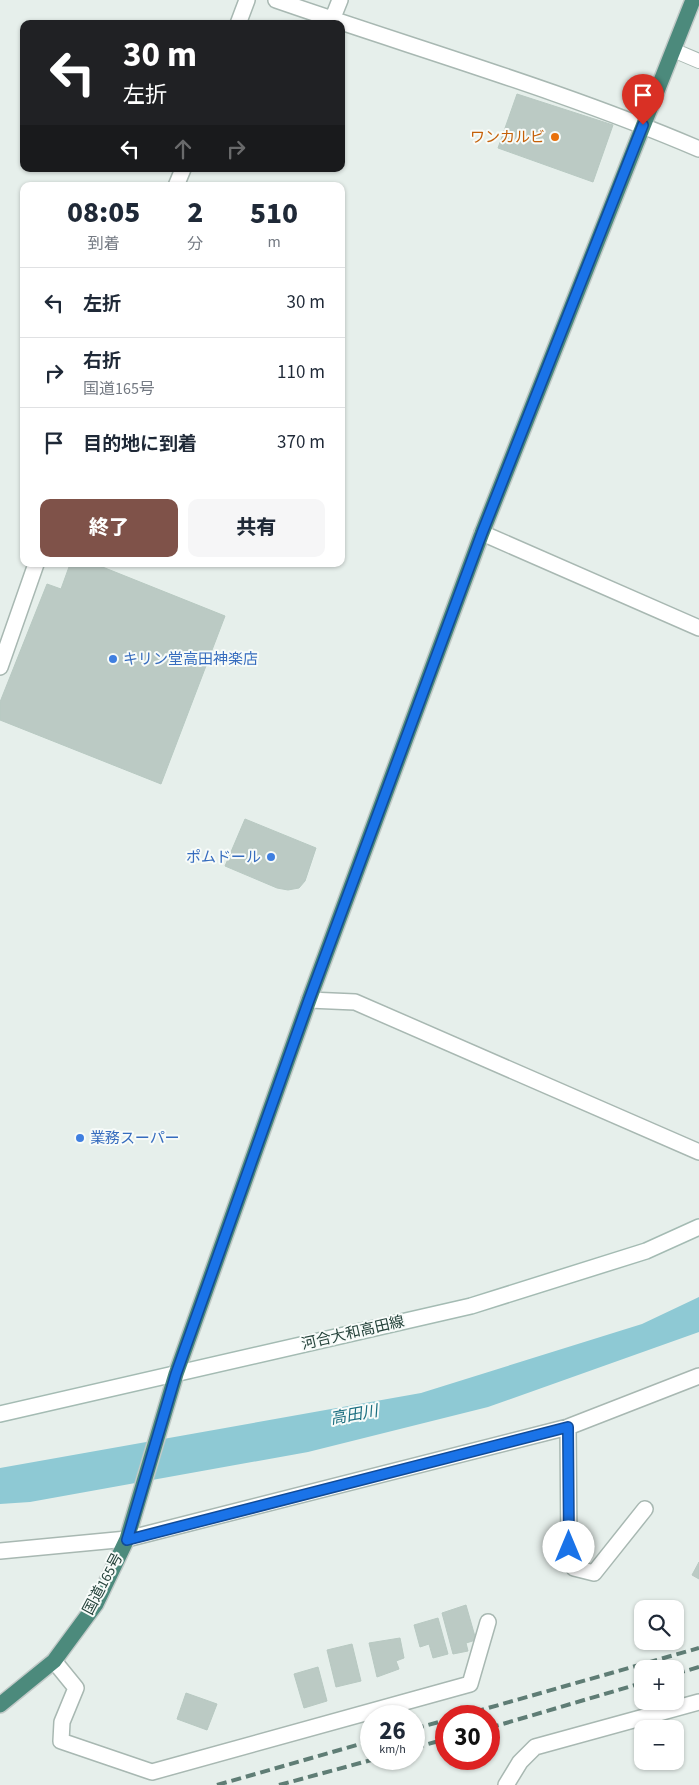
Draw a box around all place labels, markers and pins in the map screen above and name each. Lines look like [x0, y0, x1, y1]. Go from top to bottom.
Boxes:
pin [622, 74, 664, 125]
place label: ワンカルビ [470, 127, 545, 148]
marker: ワンカルビ [549, 131, 561, 143]
place label: キリン堂高田神楽店 [123, 649, 258, 670]
marker: キリン堂高田神楽店 [107, 653, 119, 665]
place label: ポムドール [186, 847, 261, 868]
marker: ポムドール [265, 851, 277, 863]
place label: 業務スーパー [90, 1128, 180, 1149]
marker: 業務スーパー [74, 1132, 86, 1144]

